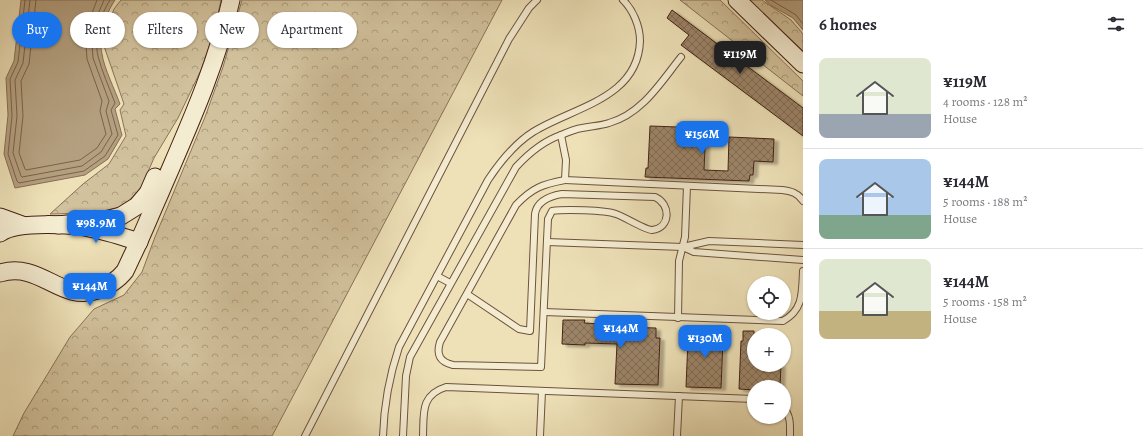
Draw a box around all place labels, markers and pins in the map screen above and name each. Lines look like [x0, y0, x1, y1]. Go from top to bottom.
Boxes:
pin: ¥119M [712, 41, 768, 75]
pin: ¥156M [674, 121, 730, 155]
pin: ¥98.9M [63, 210, 129, 244]
pin: ¥144M [62, 273, 118, 307]
pin: ¥144M [593, 315, 649, 349]
pin: ¥130M [677, 325, 733, 359]

